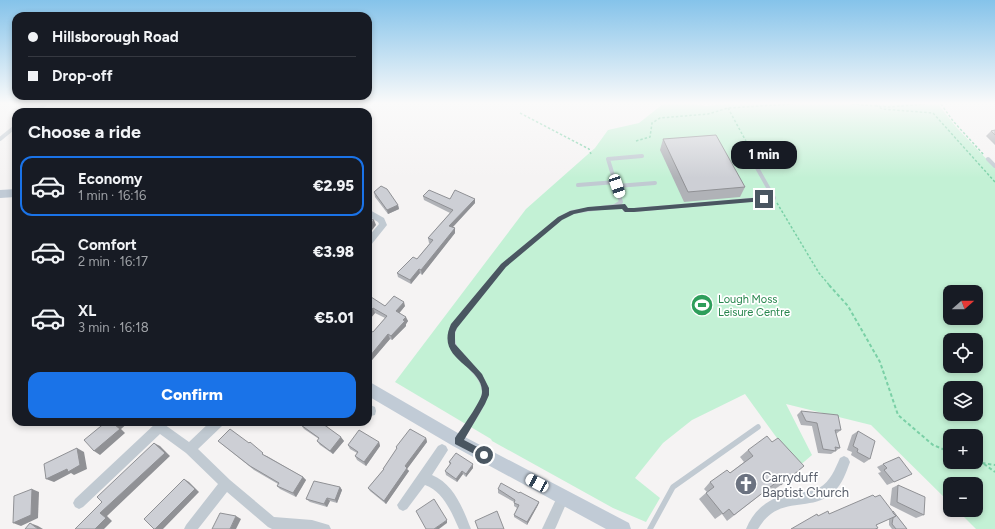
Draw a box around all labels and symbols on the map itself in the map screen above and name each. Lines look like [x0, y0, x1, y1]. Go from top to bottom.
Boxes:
callout: 1 min [731, 141, 797, 169]
car [607, 173, 627, 199]
route end [755, 190, 773, 208]
north arrow [943, 285, 983, 325]
sports icon: Lough Moss Leisure Centre [689, 292, 715, 318]
place label: Lough Moss Leisure Centre [718, 293, 790, 319]
route start [475, 446, 493, 464]
place label: Carryduff Baptist Church [762, 470, 849, 500]
church icon: Carryduff Baptist Church [733, 471, 759, 497]
car [524, 472, 550, 494]

